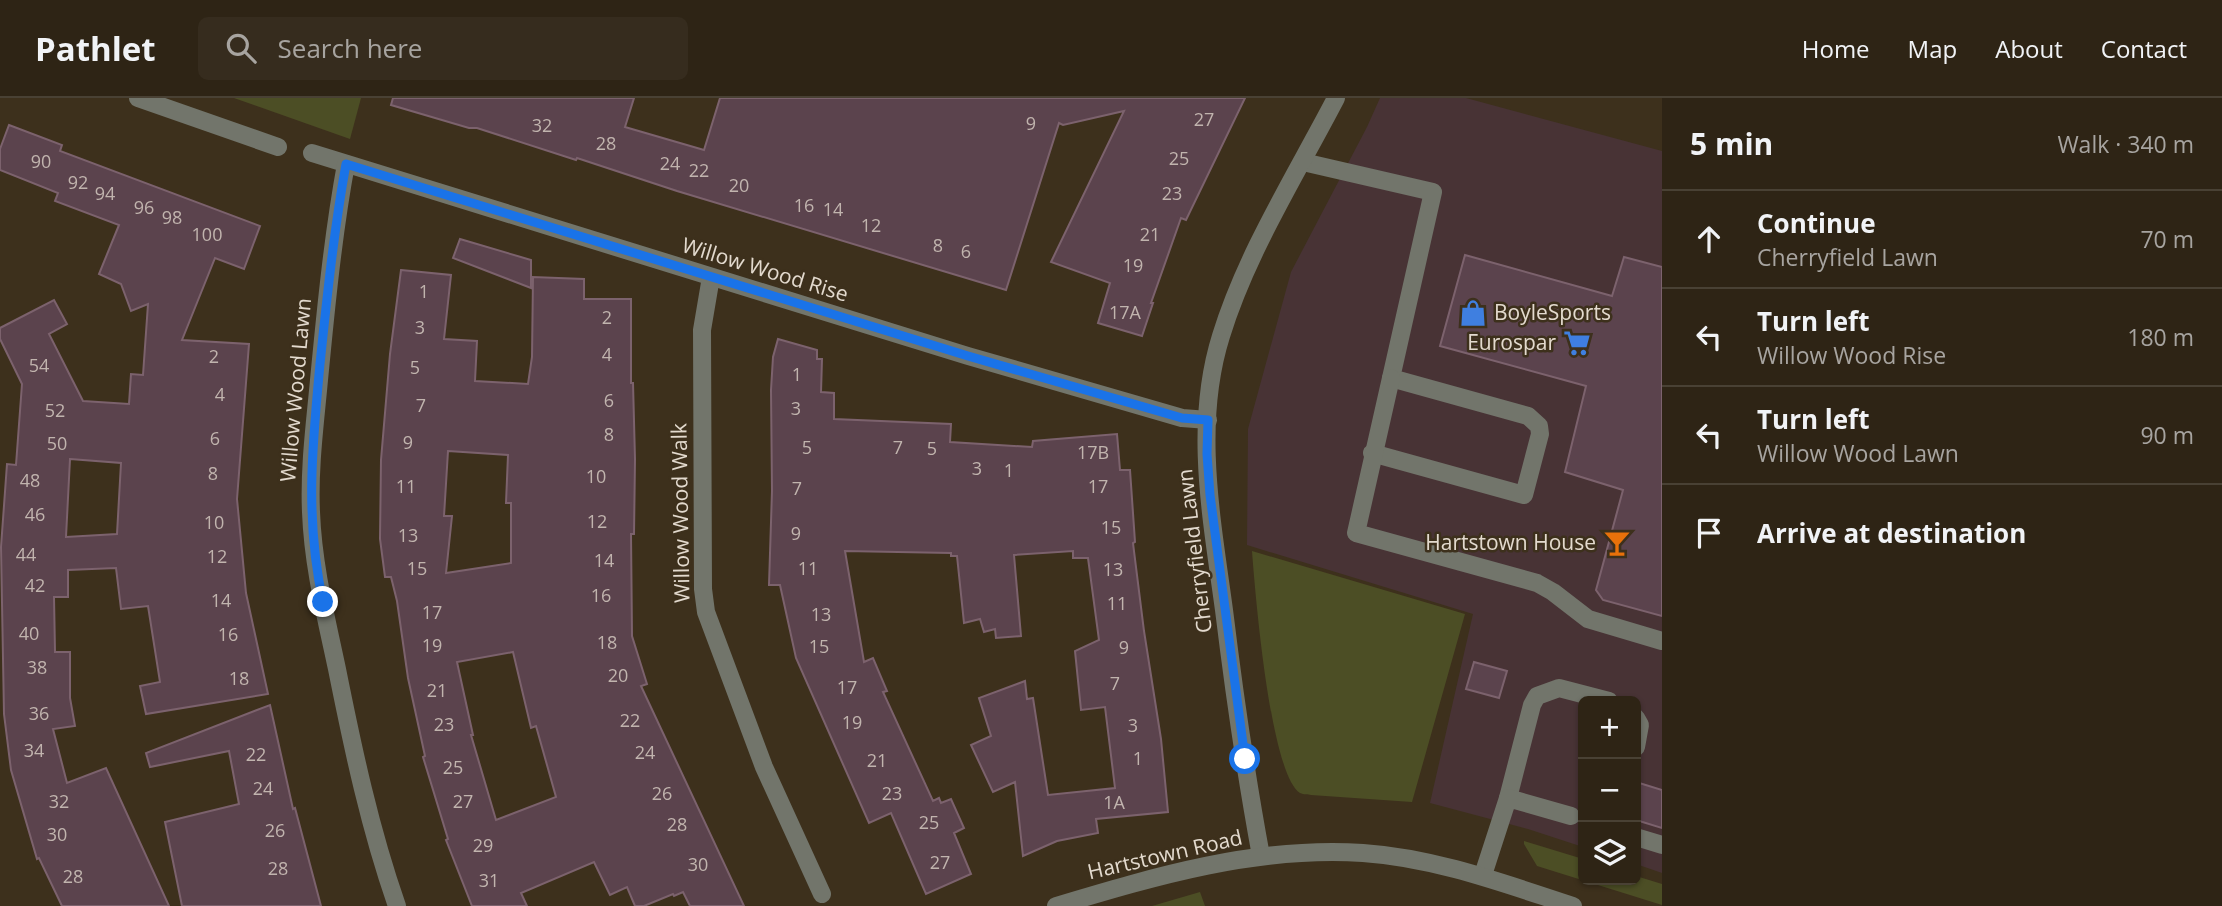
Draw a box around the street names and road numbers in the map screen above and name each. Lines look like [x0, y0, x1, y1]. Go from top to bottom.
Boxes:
street label: Willow Wood Rise [679, 230, 852, 308]
street label: Willow Wood Lawn [273, 297, 317, 483]
street label: Willow Wood Walk [664, 423, 696, 603]
street label: Cherryfield Lawn [1170, 467, 1218, 635]
street label: Hartstown Road [1085, 823, 1245, 885]

